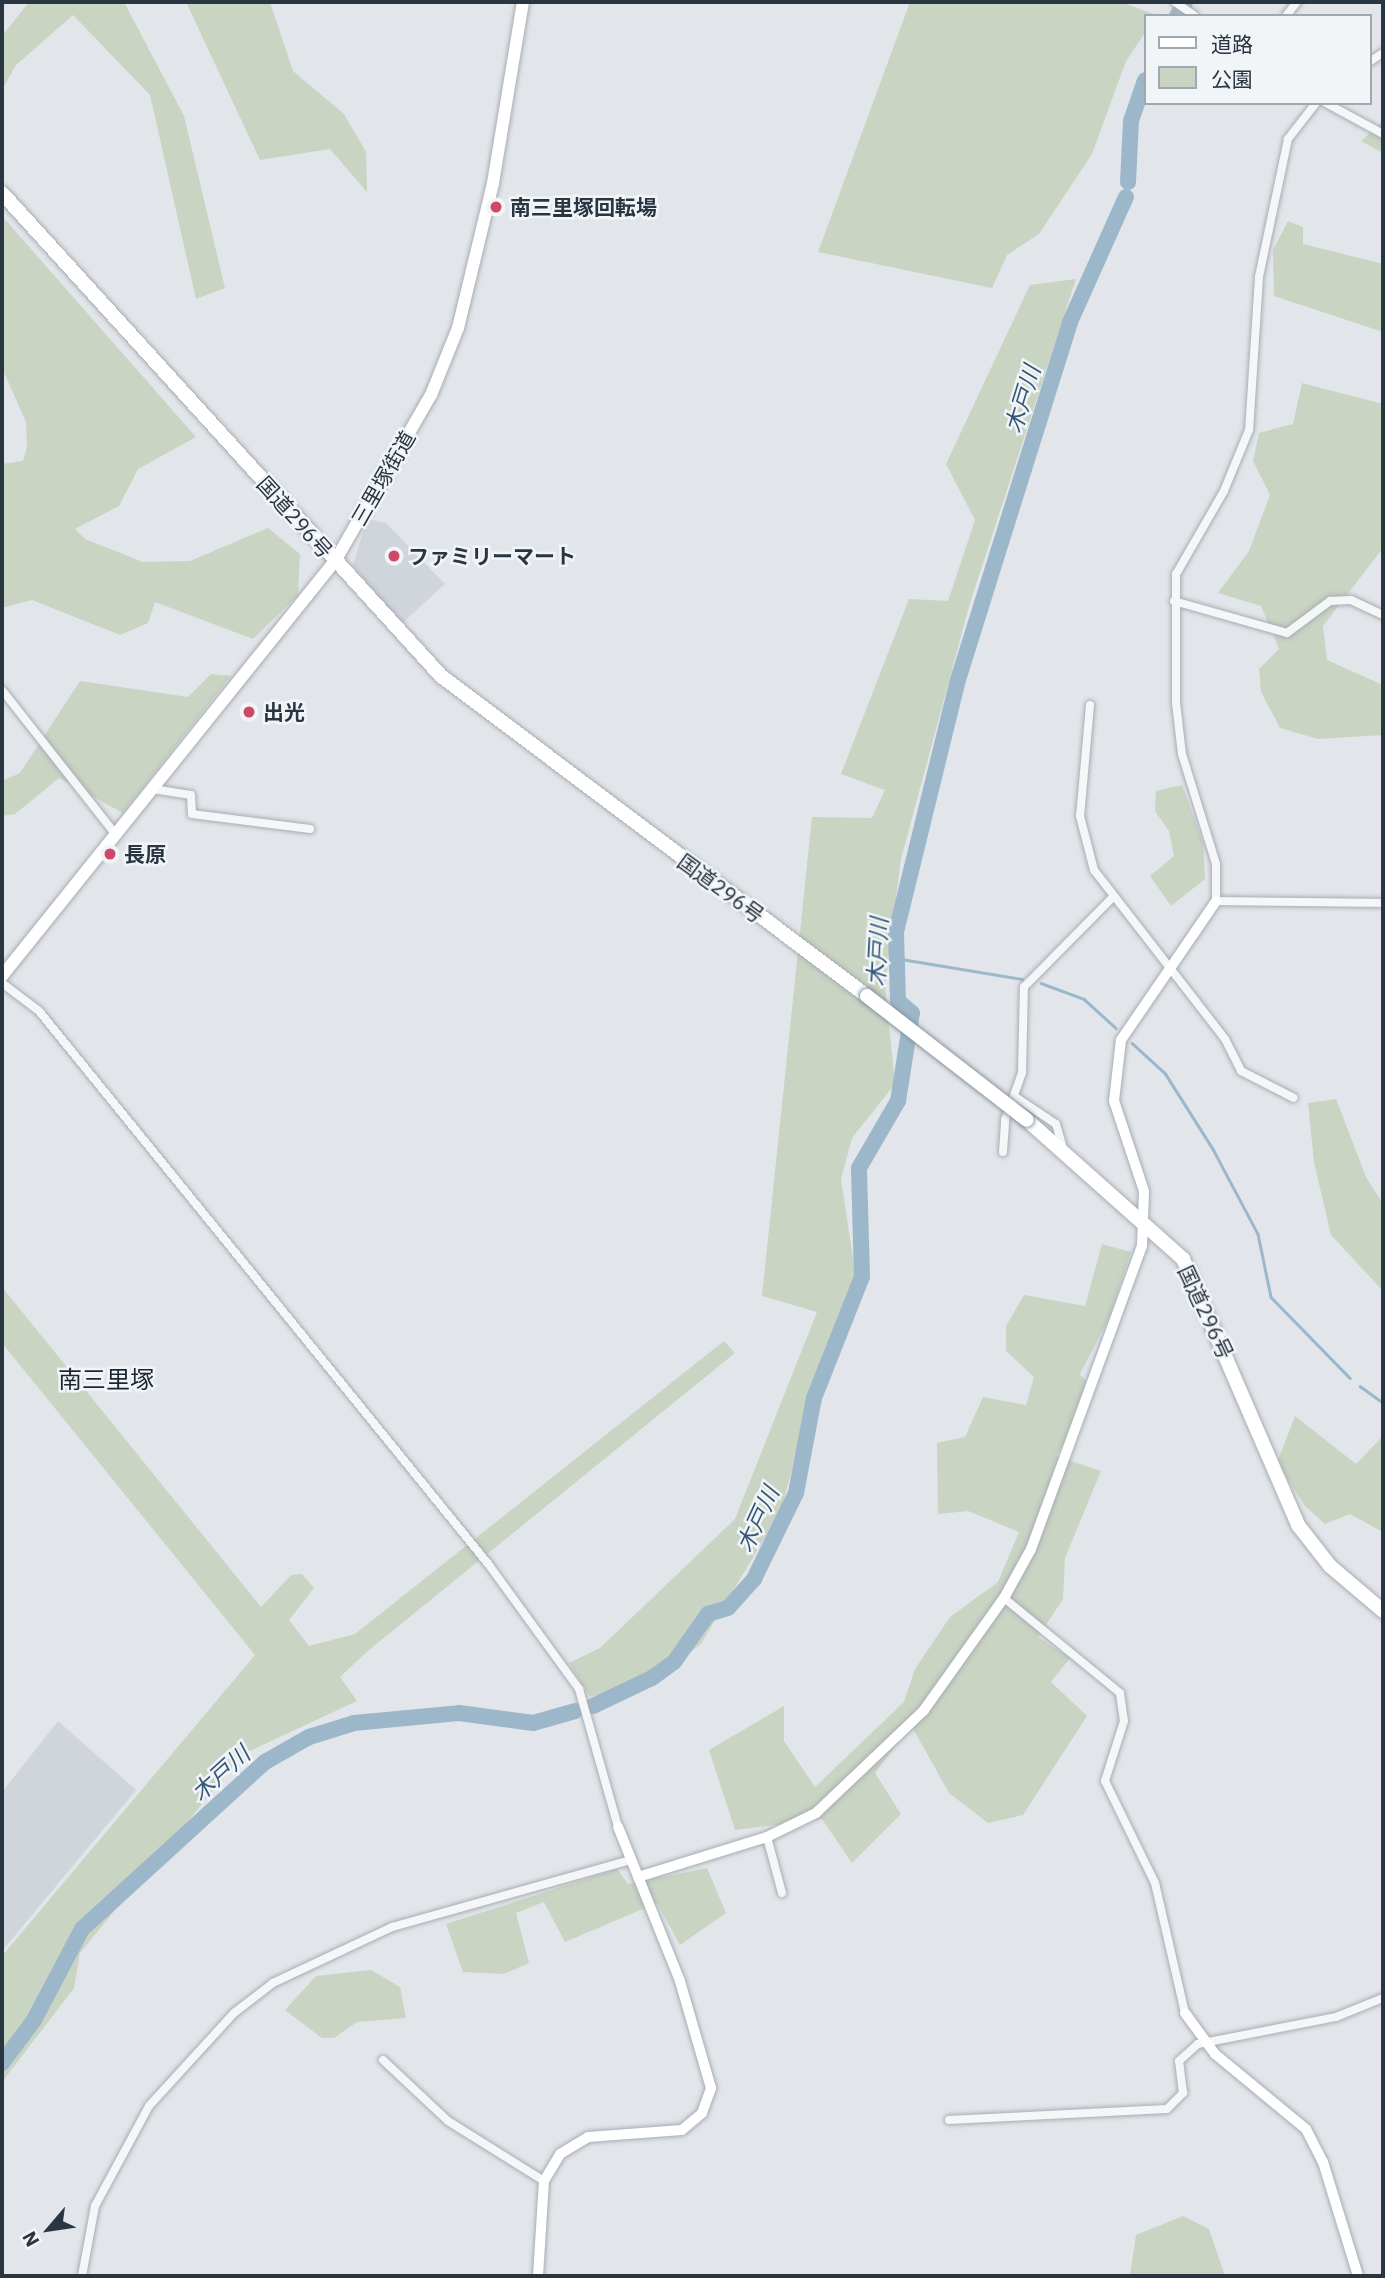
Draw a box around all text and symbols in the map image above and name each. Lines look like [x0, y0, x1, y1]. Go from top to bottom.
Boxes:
legend [1144, 14, 1371, 105]
text: 道路 [1211, 30, 1253, 58]
text: 公園 [1211, 65, 1253, 93]
place label: 南三里塚回転場 [510, 194, 657, 220]
marker: 南三里塚回転場 [488, 199, 504, 215]
water label: 木戸川 [999, 362, 1045, 436]
street label: 三里塚街道 [346, 426, 420, 530]
street label: 国道296号 [252, 471, 338, 563]
place label: ファミリーマート [408, 543, 576, 569]
marker: ファミリーマート [386, 548, 402, 564]
place label: 出光 [263, 699, 305, 725]
marker: 出光 [241, 704, 257, 720]
place label: 長原 [124, 841, 166, 867]
marker: 長原 [102, 846, 118, 862]
street label: 国道296号 [673, 848, 769, 928]
water label: 木戸川 [861, 917, 893, 987]
street label: 国道296号 [1173, 1261, 1239, 1363]
district label: 南三里塚 [58, 1366, 154, 1394]
water label: 木戸川 [730, 1482, 784, 1556]
water label: 木戸川 [185, 1740, 255, 1806]
north arrow [14, 2194, 84, 2264]
text: N [17, 2227, 44, 2251]

